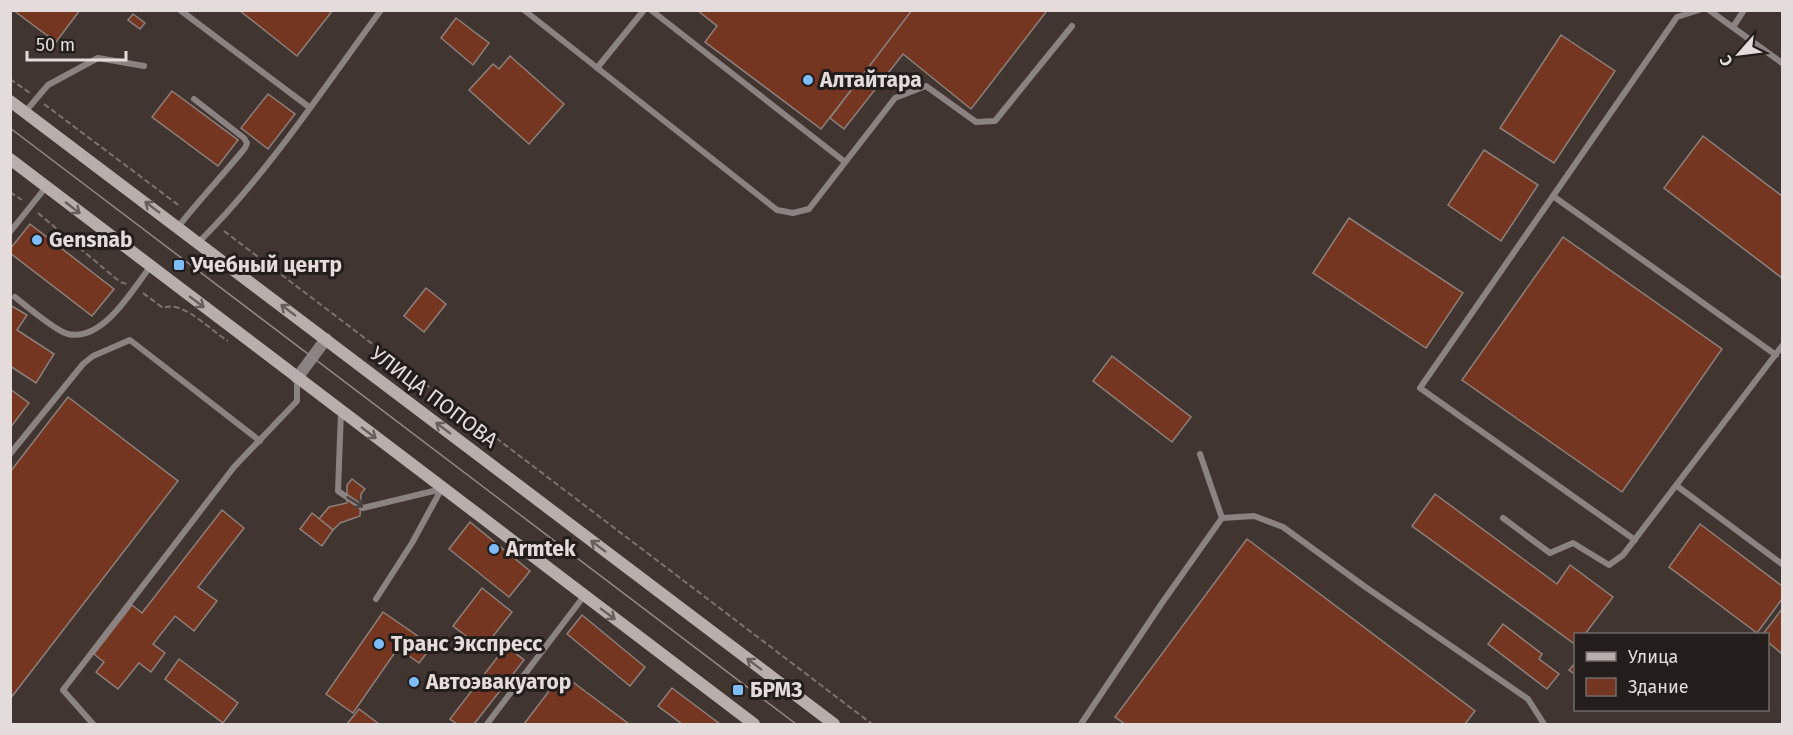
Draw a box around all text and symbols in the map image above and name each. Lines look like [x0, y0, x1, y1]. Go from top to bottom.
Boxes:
scale bar [27, 24, 126, 62]
north arrow [1709, 24, 1769, 84]
text: 50 m [36, 34, 75, 56]
text: С [1715, 52, 1737, 69]
place label: Алтайтара [819, 67, 922, 93]
marker: Алтайтара [801, 73, 815, 87]
one-way arrow [65, 201, 81, 214]
one-way arrow [144, 201, 160, 214]
place label: Gensnab [49, 227, 133, 253]
marker: Gensnab [30, 233, 44, 247]
place label: Учебный центр [190, 252, 342, 278]
marker: Учебный центр [172, 258, 186, 272]
one-way arrow [188, 296, 204, 309]
one-way arrow [280, 304, 296, 316]
street label: УЛИЦА ПОПОВА [365, 341, 503, 453]
one-way arrow [435, 422, 451, 435]
one-way arrow [361, 426, 377, 439]
one-way arrow [346, 497, 363, 509]
place label: Armtek [505, 536, 576, 562]
one-way arrow [591, 540, 607, 552]
marker: Armtek [487, 542, 501, 556]
one-way arrow [600, 607, 616, 620]
place label: Транс Экспресс [391, 631, 542, 657]
legend [1574, 633, 1769, 711]
marker: Транс Экспресс [372, 637, 386, 651]
text: Улица [1628, 646, 1678, 668]
one-way arrow [746, 657, 762, 670]
place label: Автоэвакуатор [425, 669, 571, 695]
marker: Автоэвакуатор [407, 675, 421, 689]
text: Здание [1628, 676, 1689, 698]
place label: БРМЗ [750, 677, 802, 703]
marker: БРМЗ [731, 683, 745, 697]

